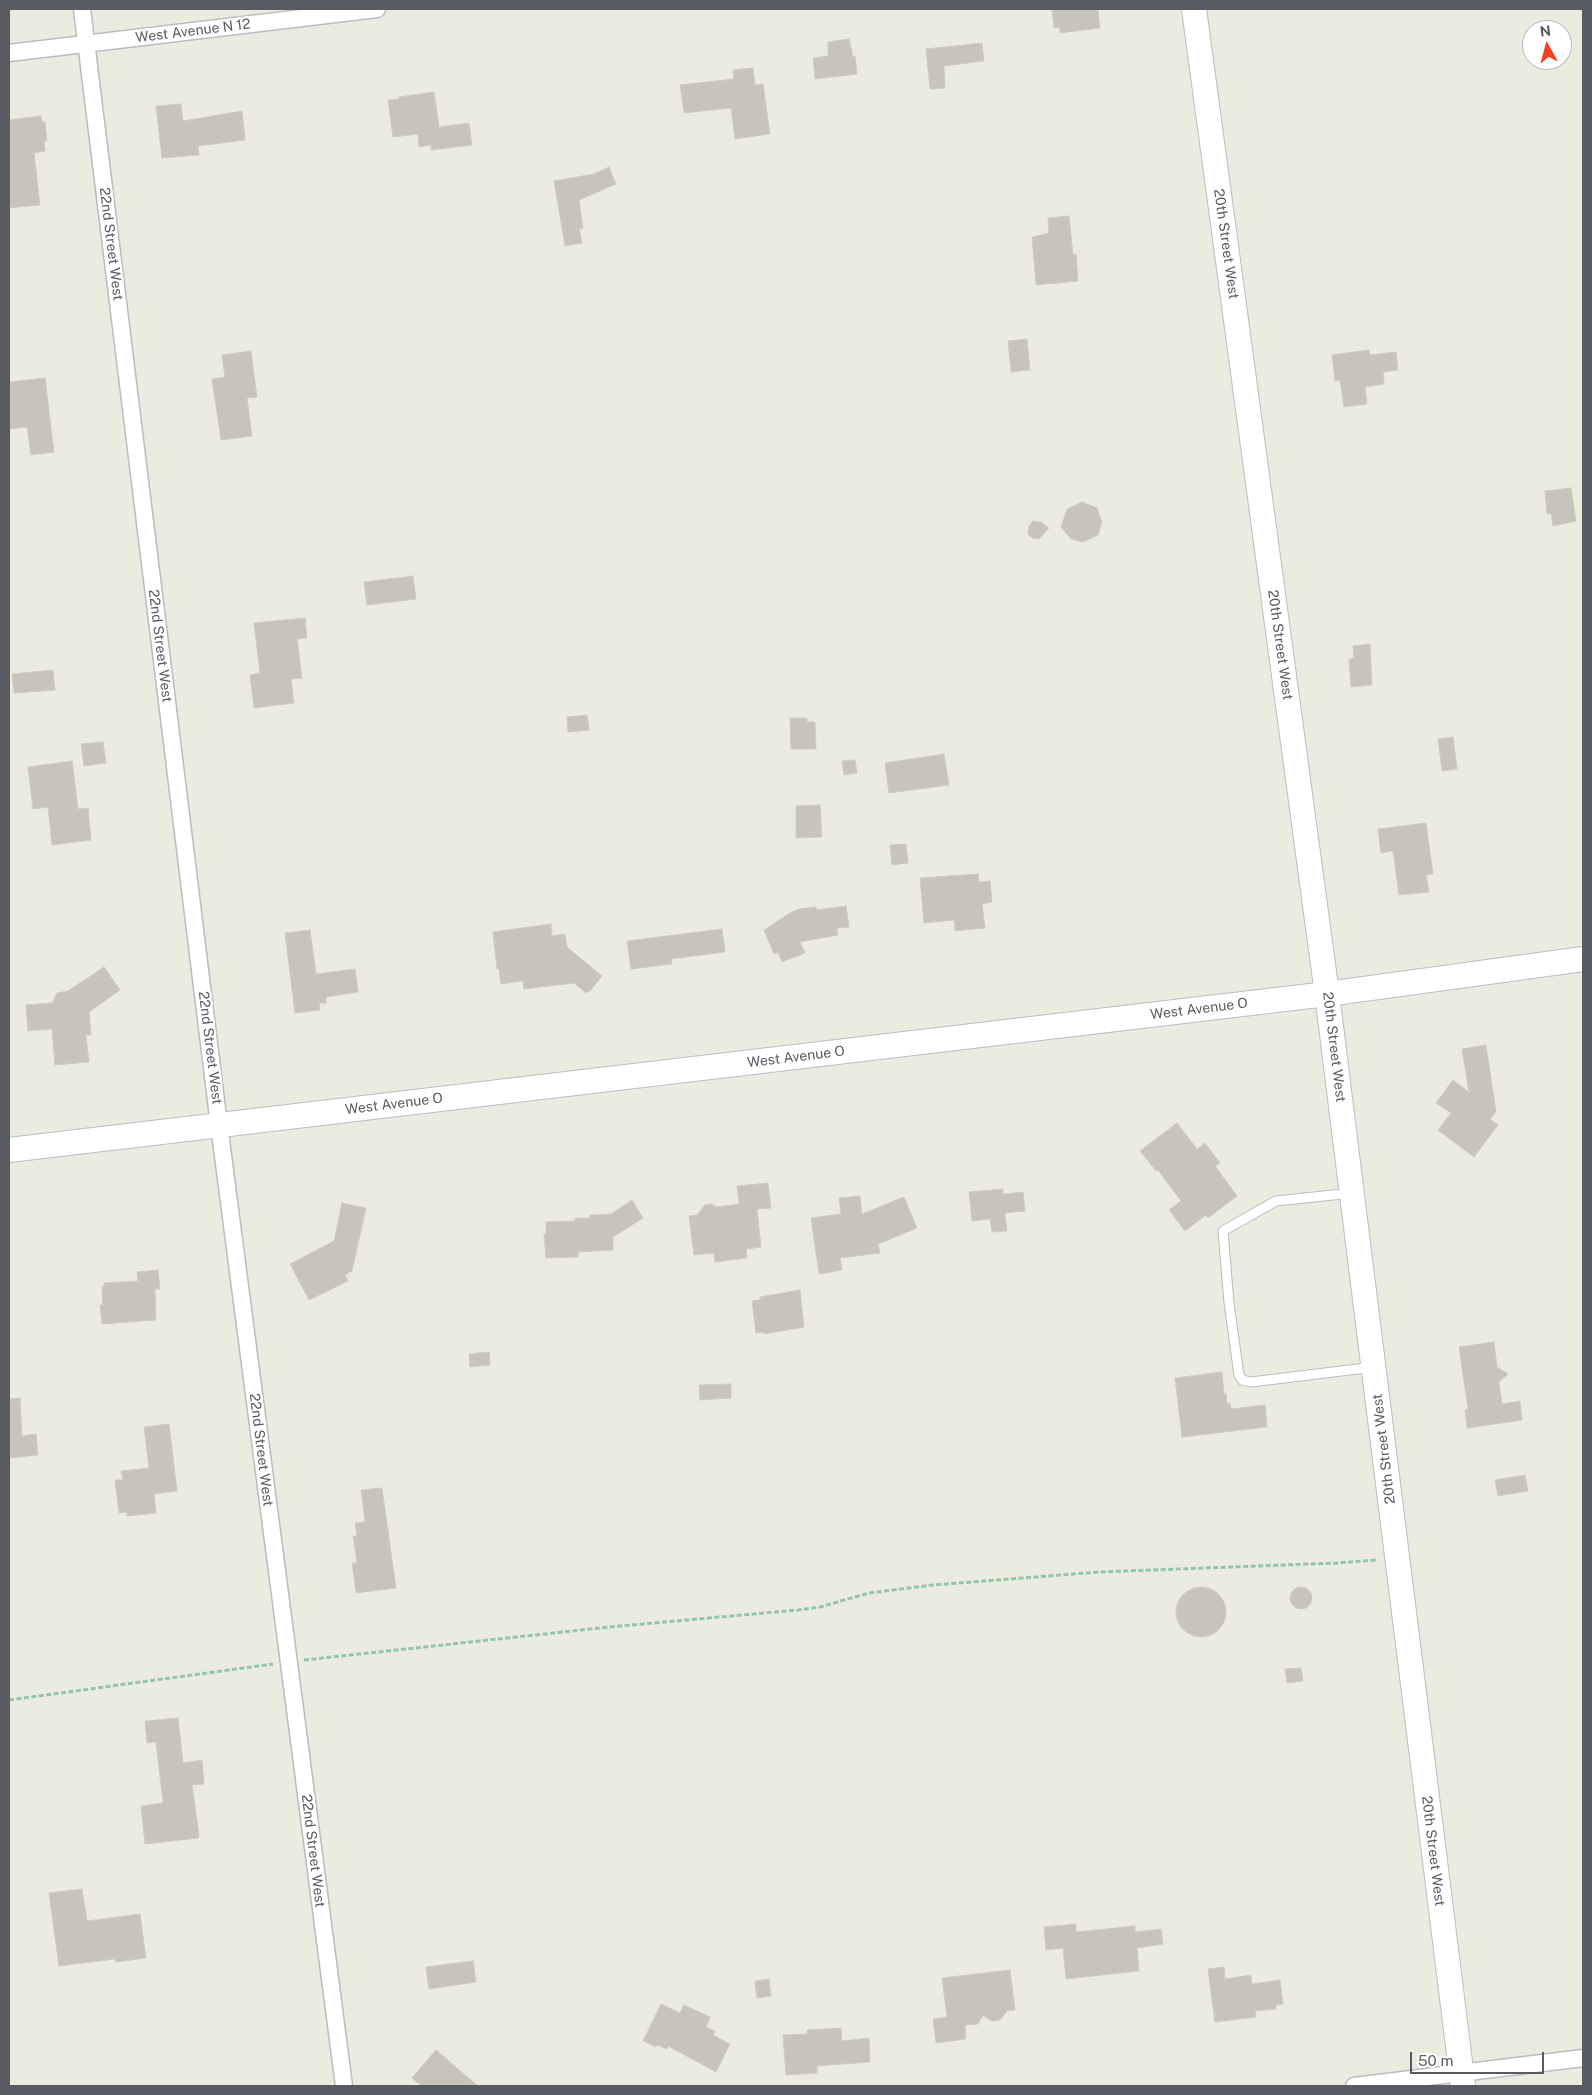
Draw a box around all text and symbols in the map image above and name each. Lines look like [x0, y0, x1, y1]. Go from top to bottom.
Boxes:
street label: West Avenue N 12 [134, 16, 252, 46]
north arrow [1522, 20, 1572, 70]
text: N [1539, 22, 1552, 40]
street label: 22nd Street West [96, 187, 126, 301]
street label: 20th Street West [1210, 188, 1242, 300]
street label: 22nd Street West [145, 589, 175, 703]
street label: 20th Street West [1264, 589, 1296, 701]
street label: 22nd Street West [195, 991, 225, 1105]
street label: 20th Street West [1319, 991, 1349, 1103]
street label: West Avenue O [1149, 995, 1249, 1023]
street label: West Avenue O [746, 1043, 846, 1071]
street label: West Avenue O [344, 1090, 444, 1118]
street label: 22nd Street West [246, 1393, 276, 1507]
street label: 20th Street West [1369, 1393, 1399, 1505]
street label: 22nd Street West [298, 1794, 328, 1908]
street label: 20th Street West [1418, 1795, 1448, 1907]
scale bar [1412, 2042, 1546, 2074]
text: 50 m [1418, 2052, 1453, 2069]

